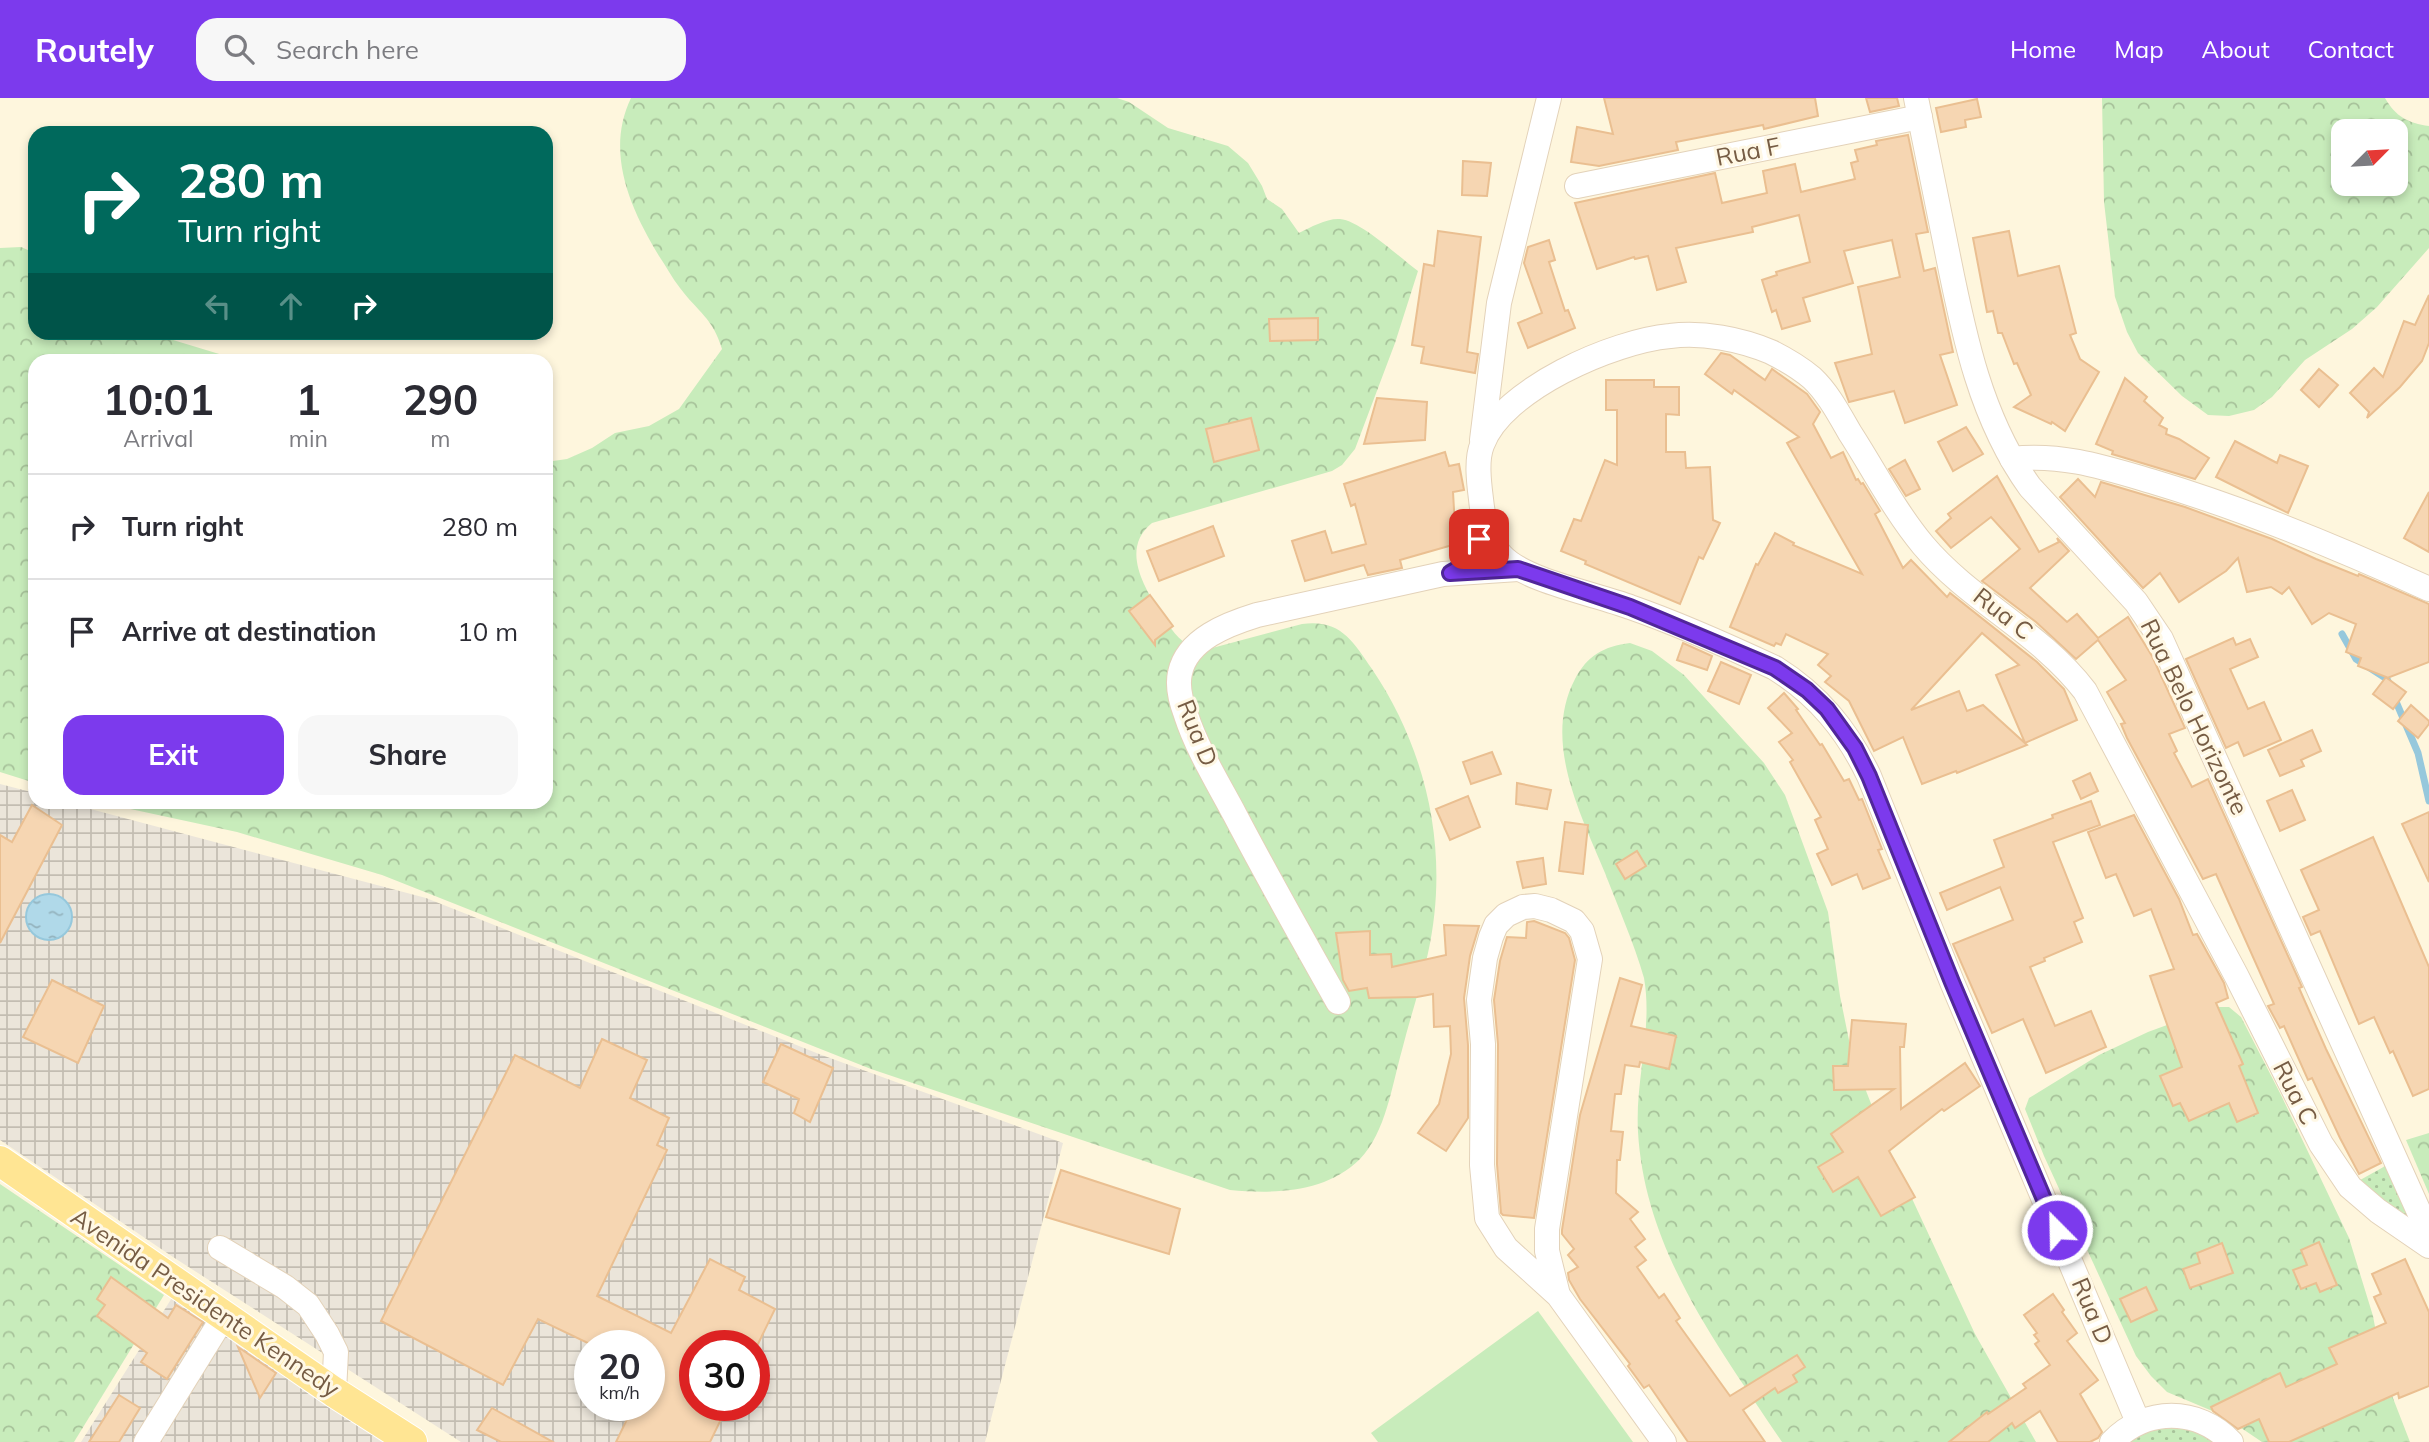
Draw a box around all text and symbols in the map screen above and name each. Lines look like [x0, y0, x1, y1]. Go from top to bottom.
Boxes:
search box [196, 18, 686, 81]
text: Routely [35, 29, 154, 70]
icon: search [220, 30, 258, 68]
text: Search here [276, 33, 419, 66]
text: Home [2010, 34, 2076, 64]
text: Map [2114, 34, 2164, 64]
text: About [2202, 34, 2270, 64]
text: Contact [2308, 34, 2394, 64]
north arrow [2331, 119, 2408, 196]
map controls [2331, 119, 2408, 196]
street label: Rua F [1713, 130, 1782, 172]
text: 280 m [178, 149, 324, 210]
icon: right [63, 154, 154, 245]
text: Turn right [178, 210, 321, 250]
icon: left [199, 287, 237, 325]
icon: ahead [272, 287, 310, 325]
icon: right [345, 287, 383, 325]
text: 10:01 [103, 373, 214, 426]
text: 1 [296, 373, 321, 426]
text: 290 [403, 373, 478, 426]
text: Arrival [123, 424, 194, 453]
text: min [289, 424, 328, 453]
text: m [430, 424, 451, 453]
icon: right [63, 508, 101, 546]
pin [1449, 509, 1509, 569]
text: Turn right [122, 510, 243, 543]
text: 280 m [442, 510, 518, 543]
icon: arrive [1460, 520, 1498, 558]
street label: Rua C [1968, 581, 2039, 646]
icon: arrive [63, 613, 101, 651]
street label: Rua Belo Horizonte [2135, 614, 2255, 819]
text: Arrive at destination [122, 615, 377, 648]
text: 10 m [457, 615, 518, 648]
street label: Rua D [1171, 695, 1225, 770]
button: Exit [63, 715, 284, 795]
button: Share [298, 715, 518, 795]
street label: Rua C [2267, 1056, 2325, 1129]
position arrow [2020, 1193, 2094, 1267]
street label: Avenida Presidente Kennedy [66, 1201, 346, 1404]
street label: Rua D [2066, 1273, 2120, 1348]
speed limit sign: 30 [679, 1330, 770, 1421]
text: 20 [598, 1344, 641, 1388]
text: km/h [599, 1381, 640, 1404]

